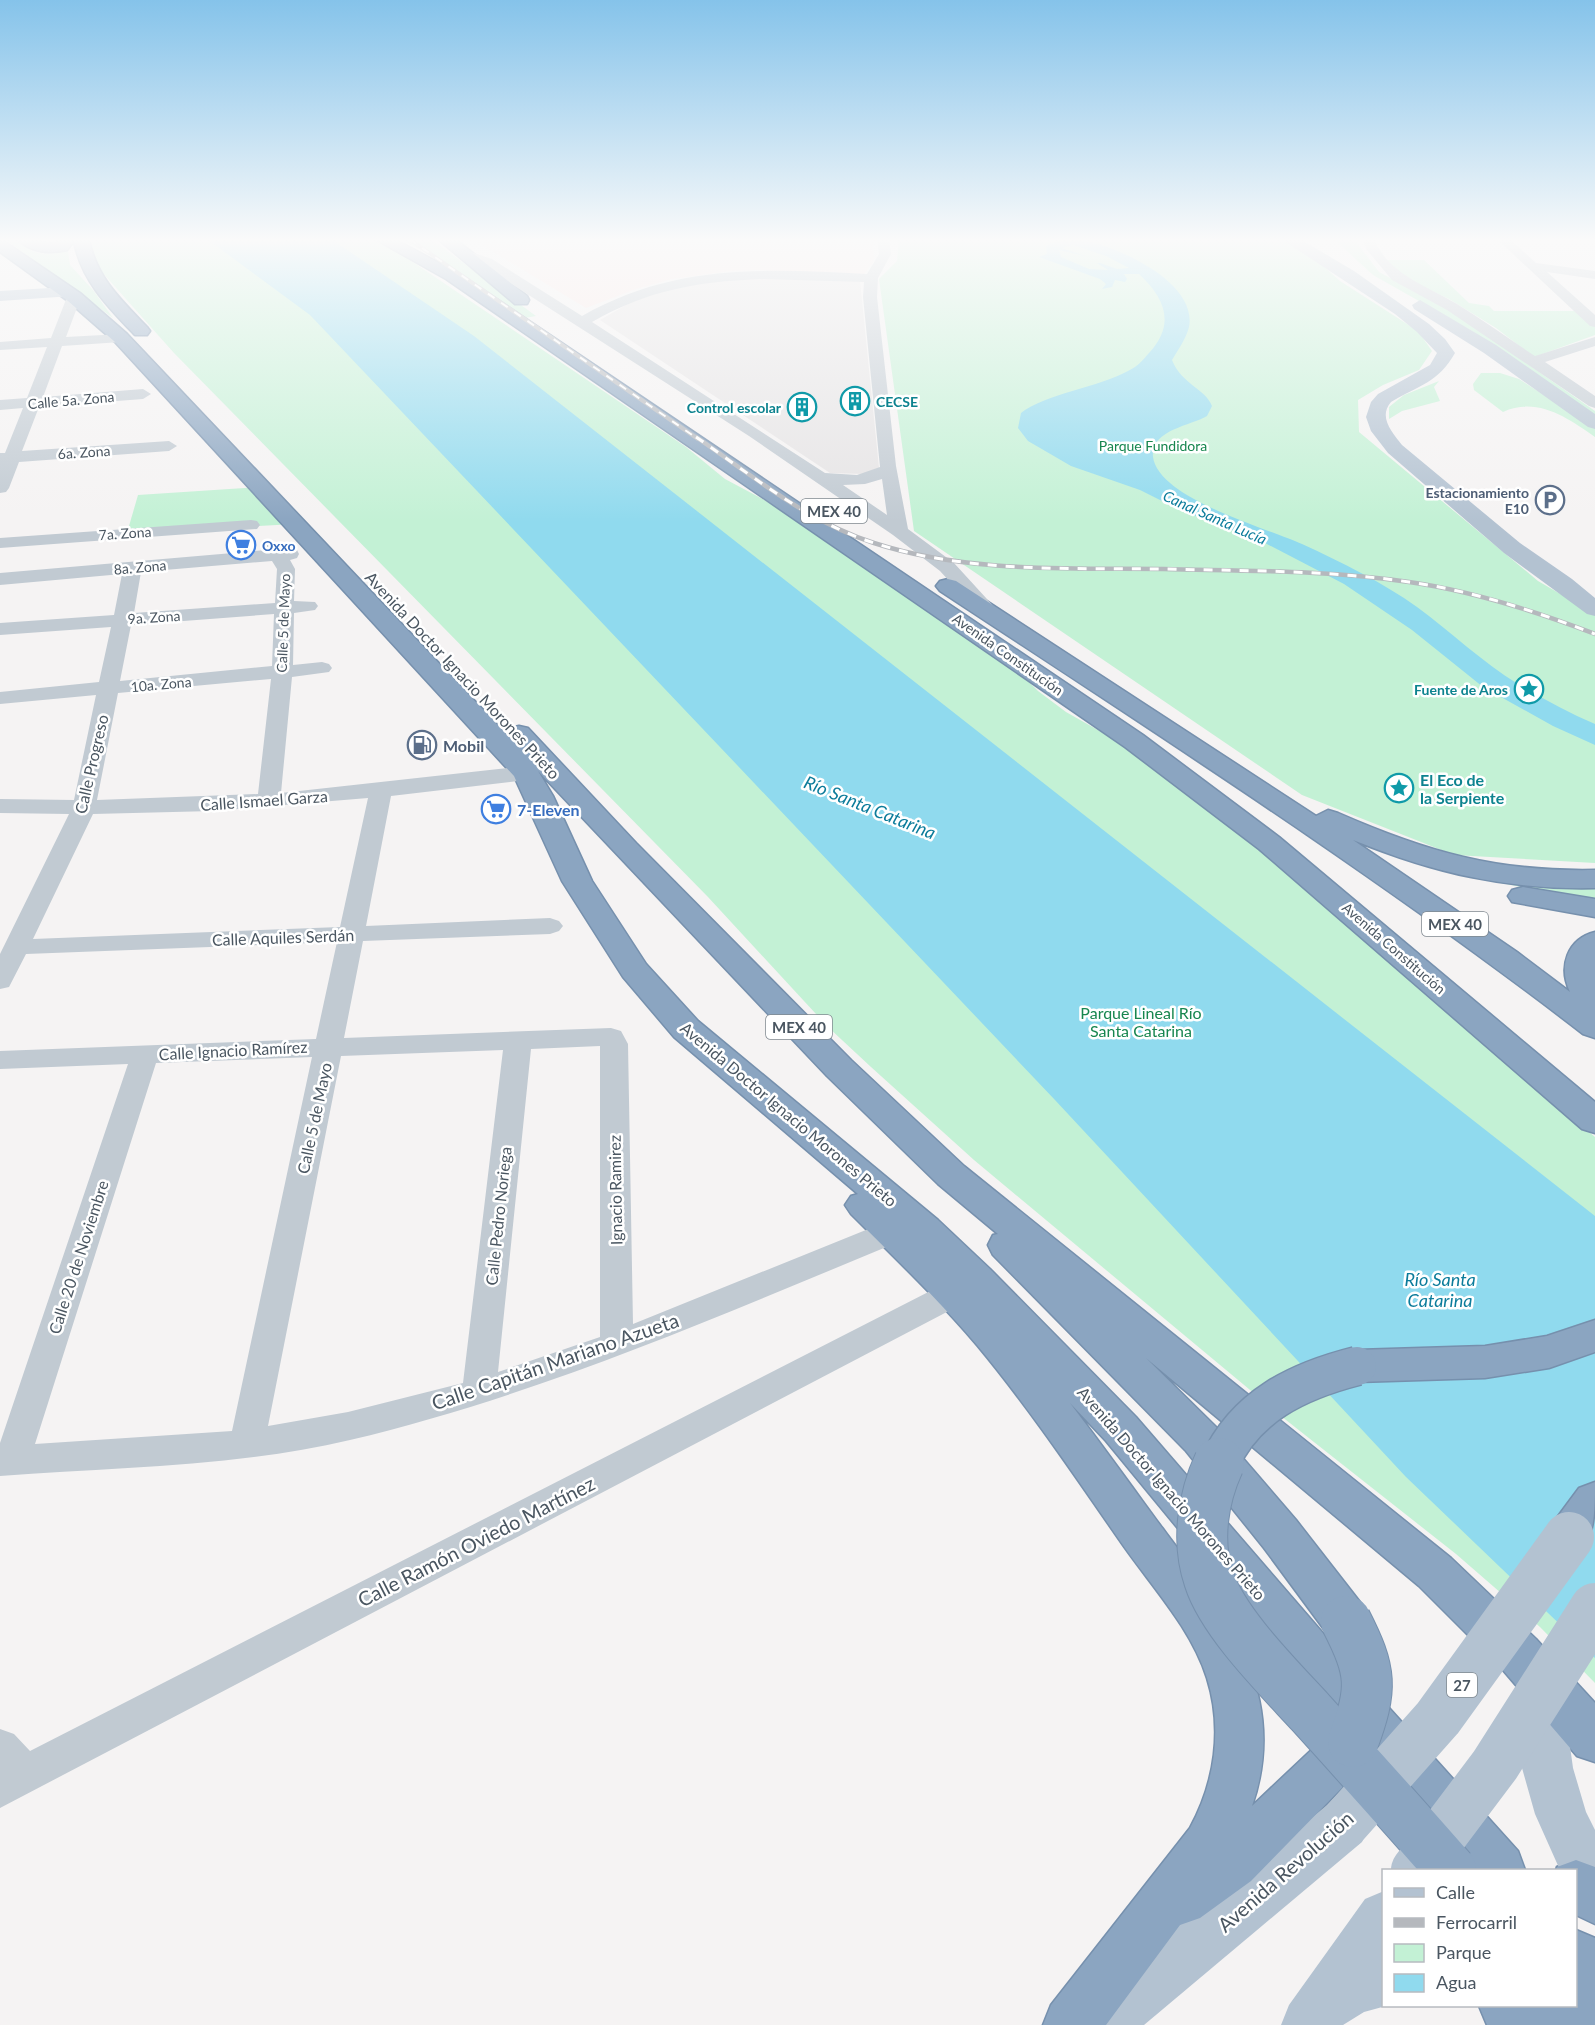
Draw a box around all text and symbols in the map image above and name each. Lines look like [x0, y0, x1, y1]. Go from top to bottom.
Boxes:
building icon: CECSE [839, 385, 871, 417]
street label: Calle 5a. Zona [27, 388, 115, 412]
building icon: Control escolar [786, 391, 818, 423]
place label: CECSE [876, 393, 918, 410]
place label: Control escolar [687, 399, 782, 416]
park label: Parque Fundidora [1099, 437, 1207, 454]
street label: 6a. Zona [57, 442, 111, 462]
place label: Estacionamiento E10 [1425, 484, 1529, 517]
parking icon: Estacionamiento E10 [1534, 484, 1566, 516]
water label: Canal Santa Lucía [1160, 486, 1270, 548]
road number: MEX 40 [801, 499, 867, 523]
street label: 7a. Zona [98, 523, 152, 543]
supermarket icon: Oxxo [225, 529, 257, 561]
place label: Oxxo [262, 537, 295, 554]
street label: 8a. Zona [113, 556, 167, 578]
street label: Avenida Doctor Ignacio Morones Prieto [362, 567, 564, 783]
street label: Calle 5 de Mayo [273, 573, 293, 673]
street label: 9a. Zona [127, 607, 181, 627]
street label: Avenida Constitución [949, 609, 1067, 699]
street label: 10a. Zona [130, 673, 192, 695]
place icon: Fuente de Aros [1513, 673, 1545, 705]
place label: Fuente de Aros [1414, 681, 1508, 698]
street label: Calle Progreso [70, 713, 112, 815]
fuel station icon: Mobil [406, 729, 438, 761]
place label: Mobil [443, 736, 484, 755]
place label: El Eco de la Serpiente [1420, 770, 1505, 807]
water label: Río Santa Catarina [801, 771, 939, 843]
place icon: El Eco de la Serpiente [1383, 772, 1415, 804]
street label: Calle Ismael Garza [200, 786, 328, 814]
supermarket icon: 7-Eleven [480, 793, 512, 825]
place label: 7-Eleven [517, 800, 580, 819]
street label: Avenida Constitución [1339, 899, 1449, 997]
road number: MEX 40 [1422, 912, 1488, 936]
street label: Calle Aquiles Serdán [212, 925, 354, 949]
park label: Parque Lineal Río Santa Catarina [1080, 1003, 1202, 1040]
road number: MEX 40 [766, 1015, 832, 1039]
street label: Avenida Doctor Ignacio Morones Prieto [677, 1018, 901, 1210]
street label: Calle Ignacio Ramírez [158, 1037, 308, 1063]
street label: Calle 5 de Mayo [293, 1061, 335, 1175]
street label: Ignacio Ramirez [605, 1135, 625, 1245]
street label: Calle Pedro Noriega [481, 1146, 515, 1286]
street label: Calle 20 de Noviembre [44, 1178, 112, 1336]
water label: Río Santa Catarina [1404, 1268, 1476, 1311]
street label: Calle Capitán Mariano Azueta [428, 1307, 682, 1415]
street label: Avenida Doctor Ignacio Morones Prieto [1074, 1382, 1270, 1604]
street label: Calle Ramón Oviedo Martínez [354, 1471, 598, 1611]
road number: 27 [1447, 1673, 1477, 1697]
street label: Avenida Revolución [1212, 1806, 1358, 1936]
legend [1382, 1869, 1577, 2007]
text: Calle [1436, 1881, 1475, 1903]
text: Ferrocarril [1436, 1911, 1517, 1933]
text: Parque [1436, 1941, 1491, 1963]
text: Agua [1436, 1971, 1477, 1993]

